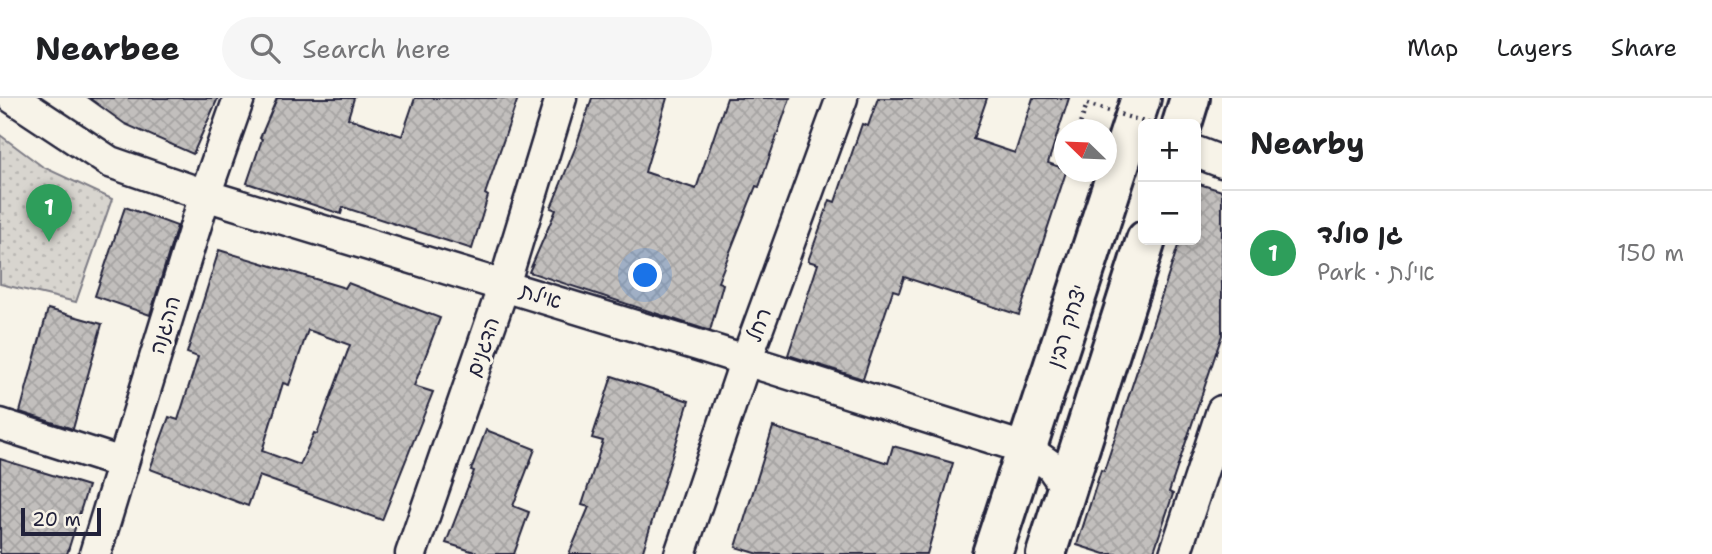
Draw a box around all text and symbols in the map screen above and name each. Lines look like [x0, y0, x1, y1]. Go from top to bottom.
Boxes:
search box [222, 17, 712, 80]
text: Nearbee [35, 26, 180, 71]
icon: search [246, 29, 284, 67]
text: Search here [302, 31, 451, 66]
text: Map [1407, 32, 1458, 64]
text: Layers [1496, 32, 1573, 64]
text: Share [1611, 32, 1677, 64]
north arrow [1054, 119, 1117, 182]
map controls [1138, 119, 1201, 245]
button: + [1138, 119, 1201, 182]
text: Nearby [1250, 123, 1365, 164]
button: − [1138, 182, 1201, 245]
pin: 1 [26, 184, 72, 242]
text: גן סולד [1317, 216, 1403, 251]
text: 1 [1268, 238, 1278, 268]
text: 150 m [1617, 238, 1684, 268]
text: Park · אילת [1317, 257, 1435, 287]
your location [628, 258, 662, 292]
street label: אילת [516, 276, 565, 316]
street label: יצחק רבין [1040, 281, 1094, 371]
street label: ההגנה [143, 292, 187, 358]
street label: רחל [740, 304, 778, 346]
street label: הדגנים [460, 313, 506, 381]
scale bar [21, 505, 102, 537]
text: 20 m [32, 507, 81, 532]

